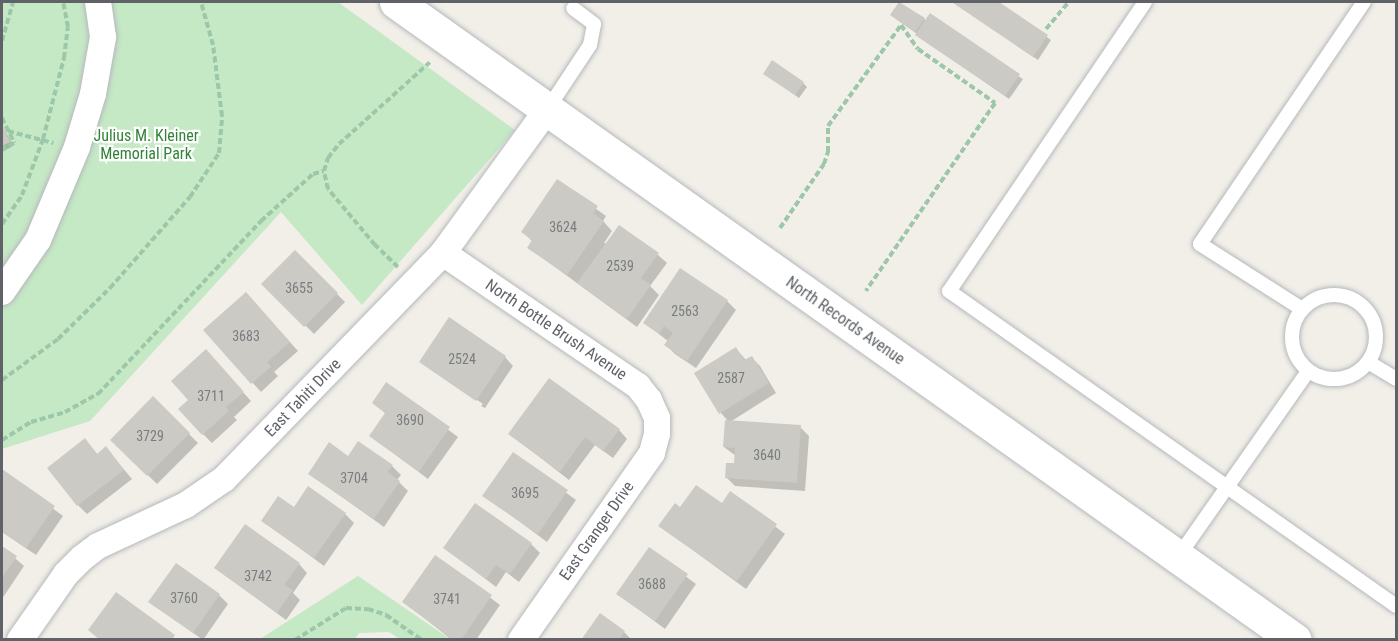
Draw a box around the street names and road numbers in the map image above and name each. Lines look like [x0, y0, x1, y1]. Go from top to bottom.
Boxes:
street label: North Records Avenue [782, 273, 908, 369]
street label: North Bottle Brush Avenue [482, 275, 630, 385]
street label: East Tahiti Drive [261, 355, 345, 441]
street label: East Granger Drive [556, 478, 638, 584]

